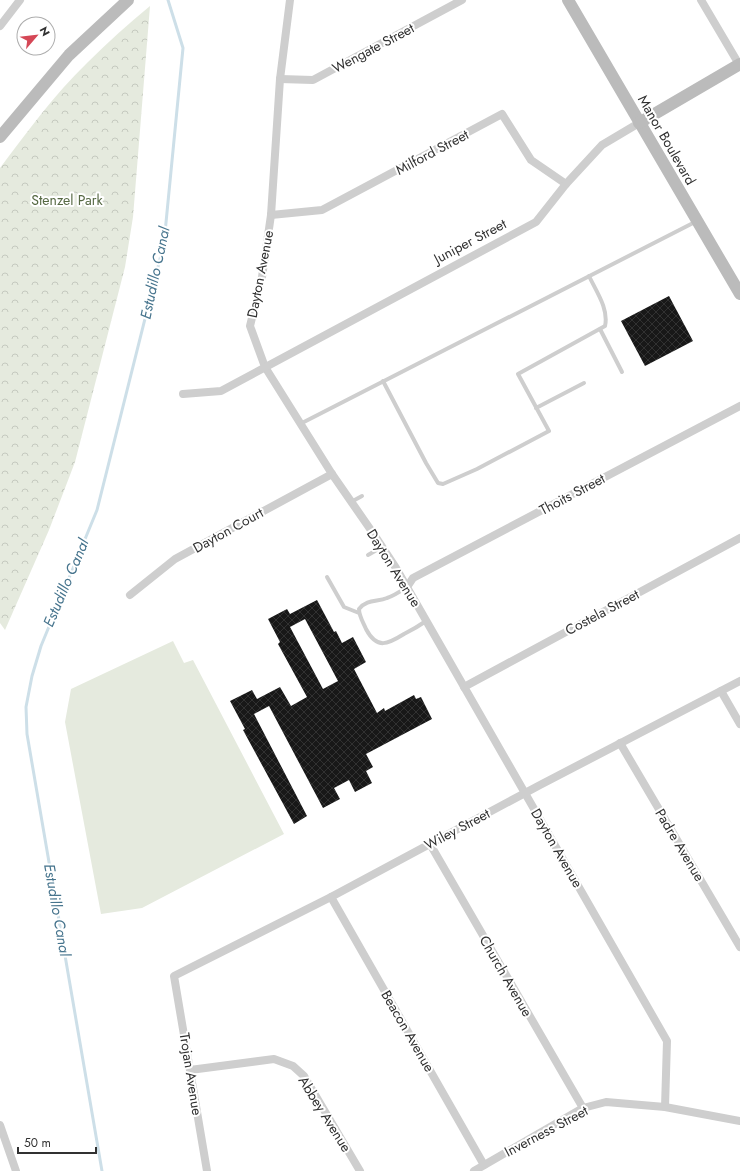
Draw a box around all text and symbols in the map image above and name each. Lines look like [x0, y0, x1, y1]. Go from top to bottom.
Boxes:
north arrow [16, 16, 56, 56]
street label: Wengate Street [328, 18, 418, 78]
text: N [36, 24, 54, 39]
street label: Manor Boulevard [633, 91, 701, 189]
street label: Milford Street [392, 124, 473, 180]
park label: Stenzel Park [31, 190, 104, 210]
street label: Juniper Street [429, 213, 510, 269]
water label: Estudillo Canal [134, 224, 176, 321]
street label: Dayton Avenue [242, 229, 278, 319]
street label: Thoits Street [536, 468, 609, 520]
street label: Dayton Court [189, 502, 267, 558]
street label: Dayton Avenue [362, 525, 426, 611]
water label: Estudillo Canal [38, 535, 95, 630]
street label: Costela Street [562, 584, 643, 640]
street label: Wiley Street [421, 803, 494, 855]
street label: Dayton Avenue [526, 805, 588, 891]
street label: Padre Avenue [650, 805, 710, 885]
water label: Estudillo Canal [38, 862, 76, 959]
street label: Church Avenue [475, 932, 537, 1020]
street label: Beacon Avenue [377, 986, 439, 1076]
street label: Trojan Avenue [175, 1031, 207, 1117]
street label: Abbey Avenue [294, 1072, 356, 1156]
street label: Inverness Street [501, 1100, 592, 1161]
scale bar [18, 1129, 96, 1155]
text: 50 m [24, 1134, 51, 1152]

